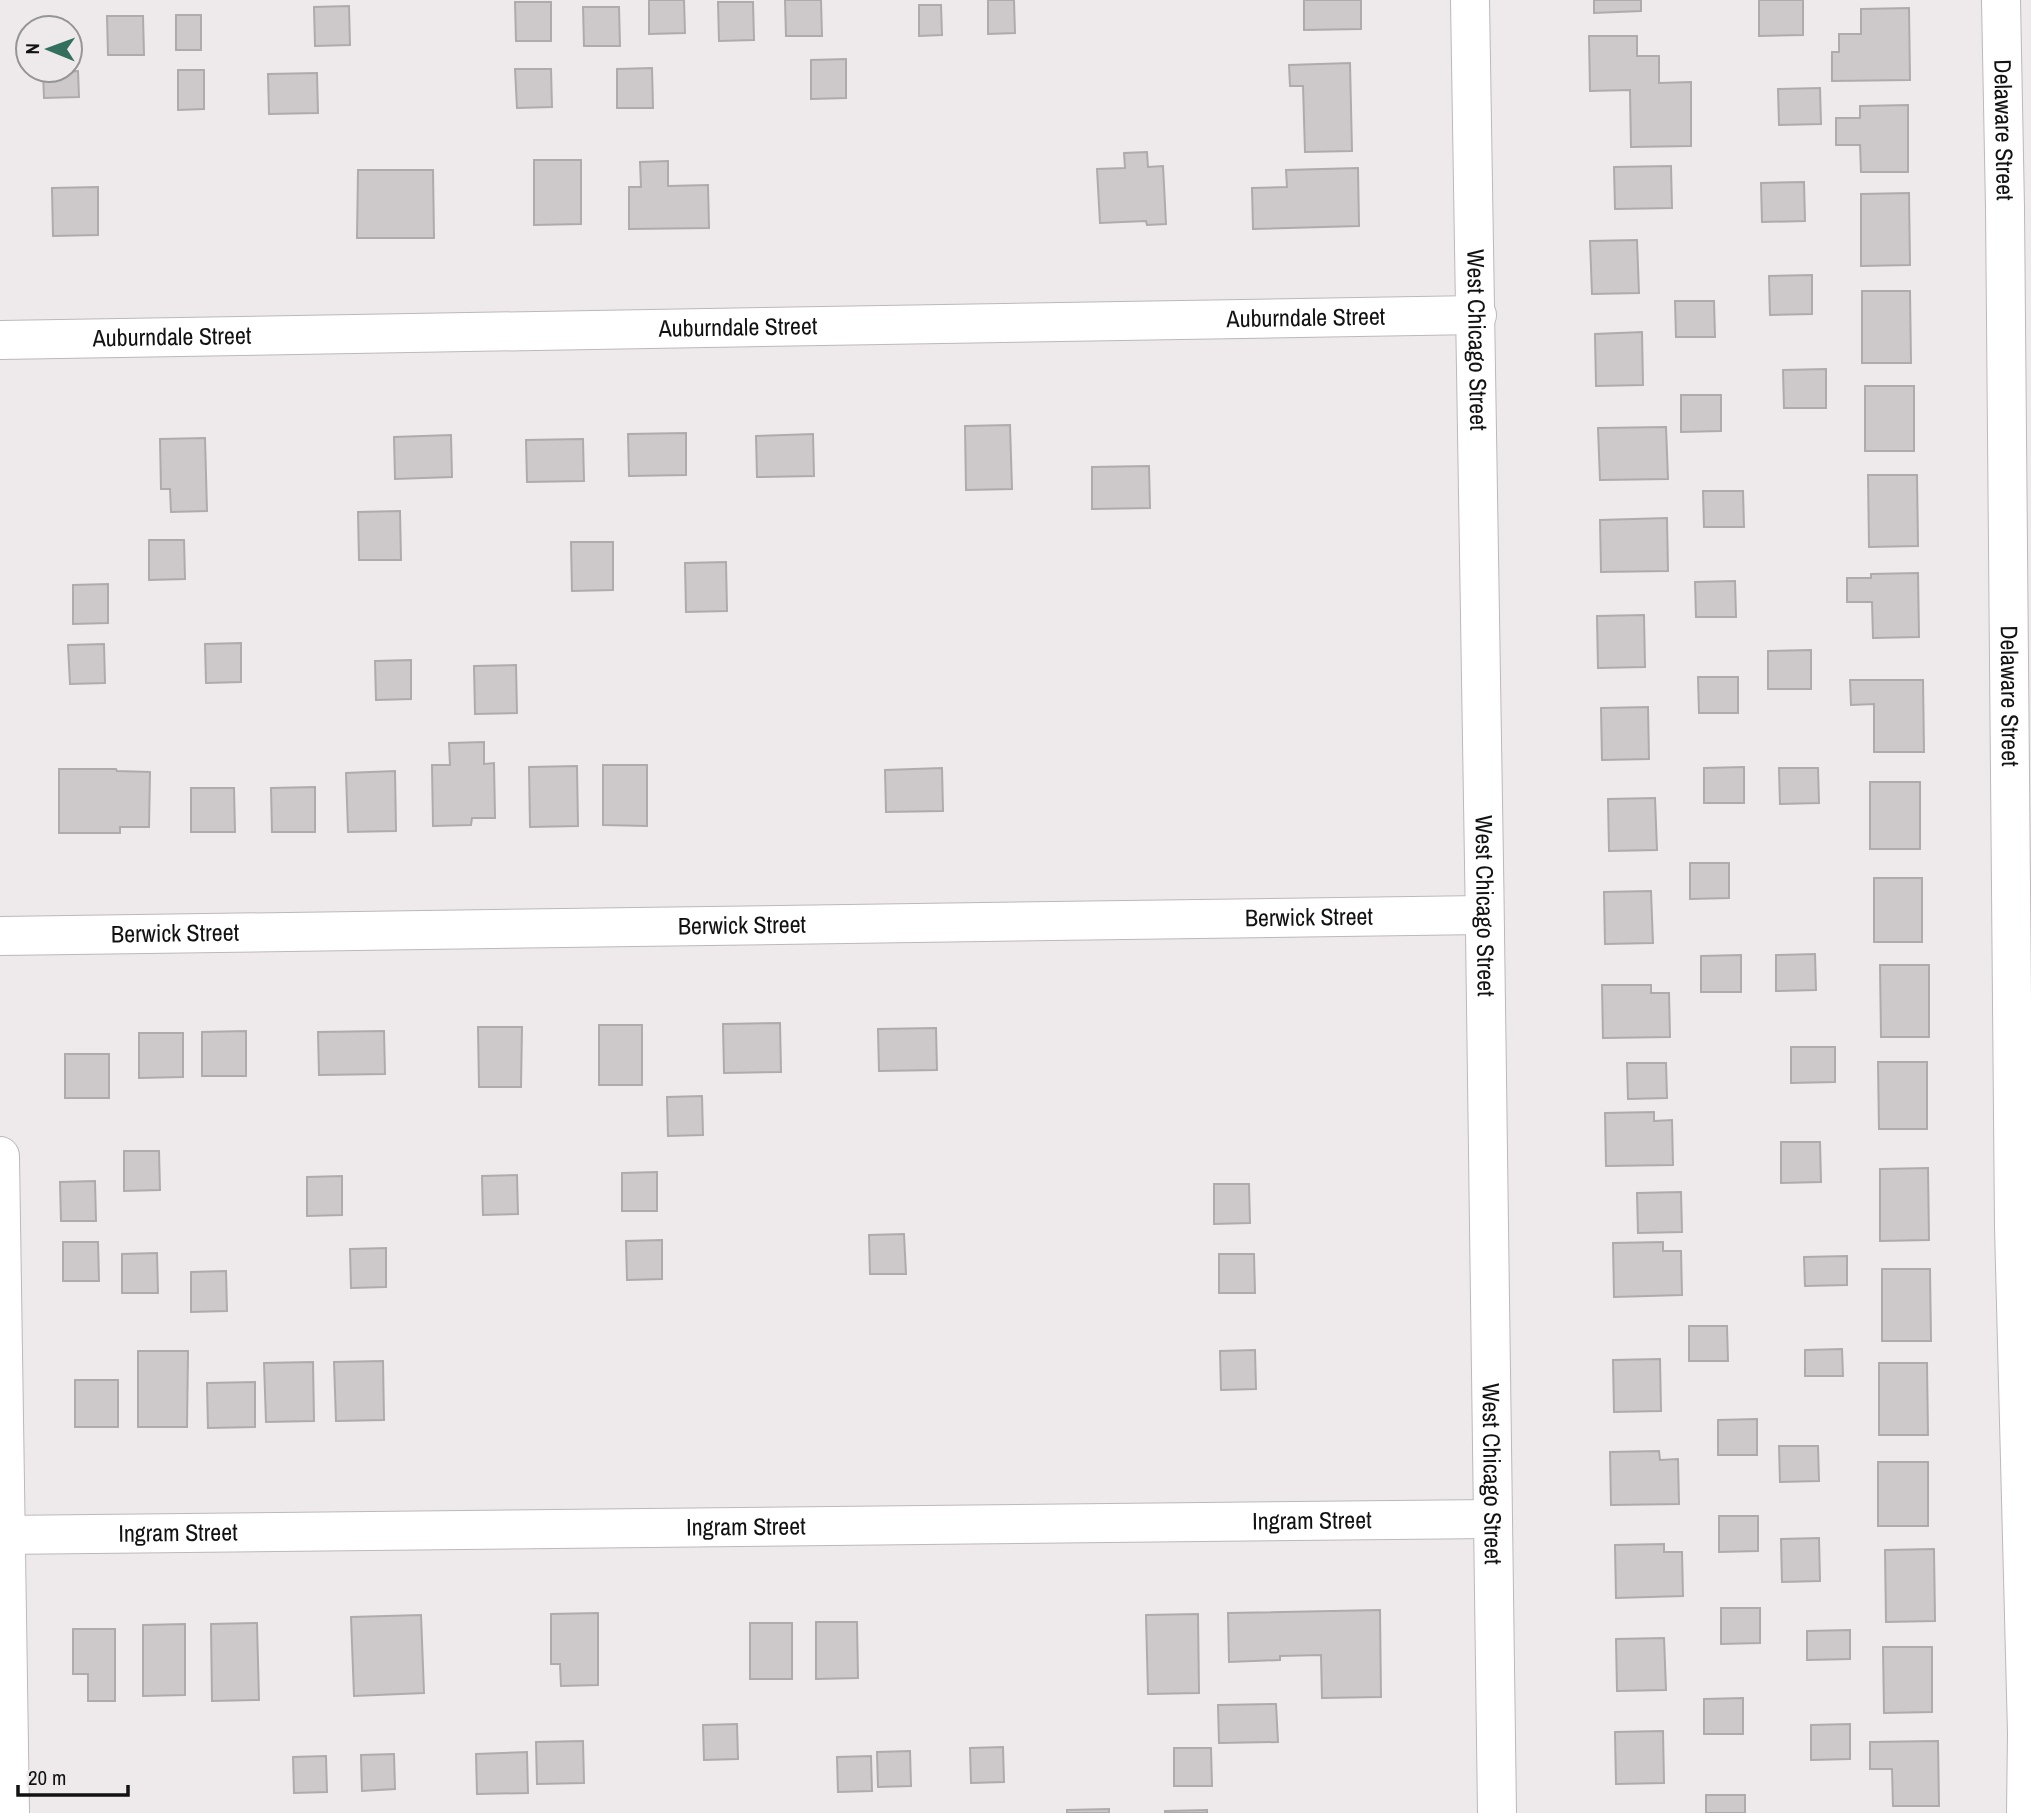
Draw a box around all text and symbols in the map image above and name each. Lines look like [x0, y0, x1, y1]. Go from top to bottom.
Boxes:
north arrow [14, 14, 84, 84]
text: N [19, 43, 45, 55]
street label: Delaware Street [1987, 59, 2022, 201]
street label: West Chicago Street [1460, 249, 1495, 431]
street label: Auburndale Street [1225, 300, 1386, 334]
street label: Auburndale Street [657, 309, 818, 344]
street label: Auburndale Street [91, 319, 252, 353]
street label: Delaware Street [1994, 625, 2027, 767]
street label: West Chicago Street [1469, 815, 1503, 997]
street label: Berwick Street [1245, 900, 1374, 933]
street label: Berwick Street [678, 908, 807, 941]
street label: Berwick Street [111, 916, 240, 949]
street label: West Chicago Street [1475, 1383, 1510, 1565]
street label: Ingram Street [1252, 1503, 1372, 1537]
street label: Ingram Street [686, 1509, 806, 1543]
street label: Ingram Street [118, 1515, 238, 1549]
scale bar [18, 1754, 128, 1798]
text: 20 m [28, 1763, 66, 1792]

